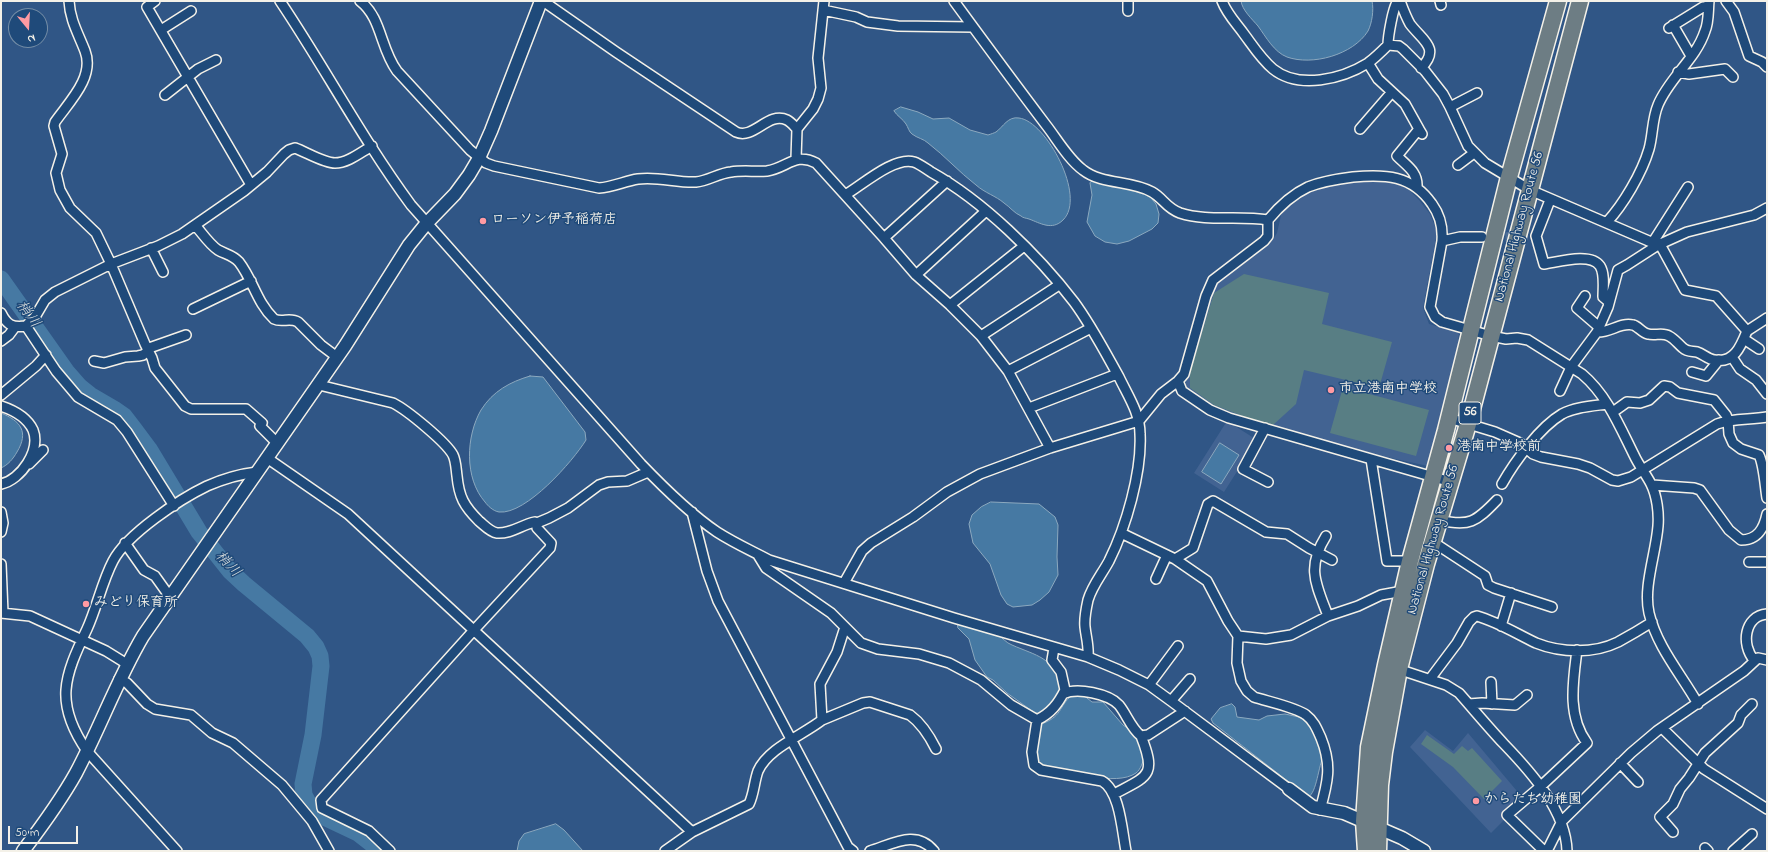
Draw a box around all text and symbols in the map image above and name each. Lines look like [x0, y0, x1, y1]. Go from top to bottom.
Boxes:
north arrow [8, 8, 48, 48]
text: N [25, 30, 37, 47]
street label: National Highway Route 56 [1492, 150, 1548, 304]
place label: ローソン伊予稲荷店 [491, 213, 617, 229]
marker: ローソン伊予稲荷店 [478, 216, 488, 226]
water label: 梢川 [11, 298, 43, 332]
place label: 市立港南中学校 [1339, 382, 1437, 398]
marker: 市立港南中学校 [1326, 385, 1336, 395]
road number: 56 [1459, 402, 1481, 424]
place label: 港南中学校前 [1457, 440, 1541, 456]
marker: 港南中学校前 [1444, 443, 1454, 453]
street label: National Highway Route 56 [1405, 463, 1463, 617]
water label: 梢川 [210, 548, 244, 582]
place label: みどり保育所 [94, 596, 178, 612]
marker: みどり保育所 [81, 599, 91, 609]
place label: からたち幼稚園 [1484, 793, 1582, 809]
marker: からたち幼稚園 [1471, 796, 1481, 806]
scale bar [10, 818, 80, 844]
text: 50 m [15, 824, 39, 842]

